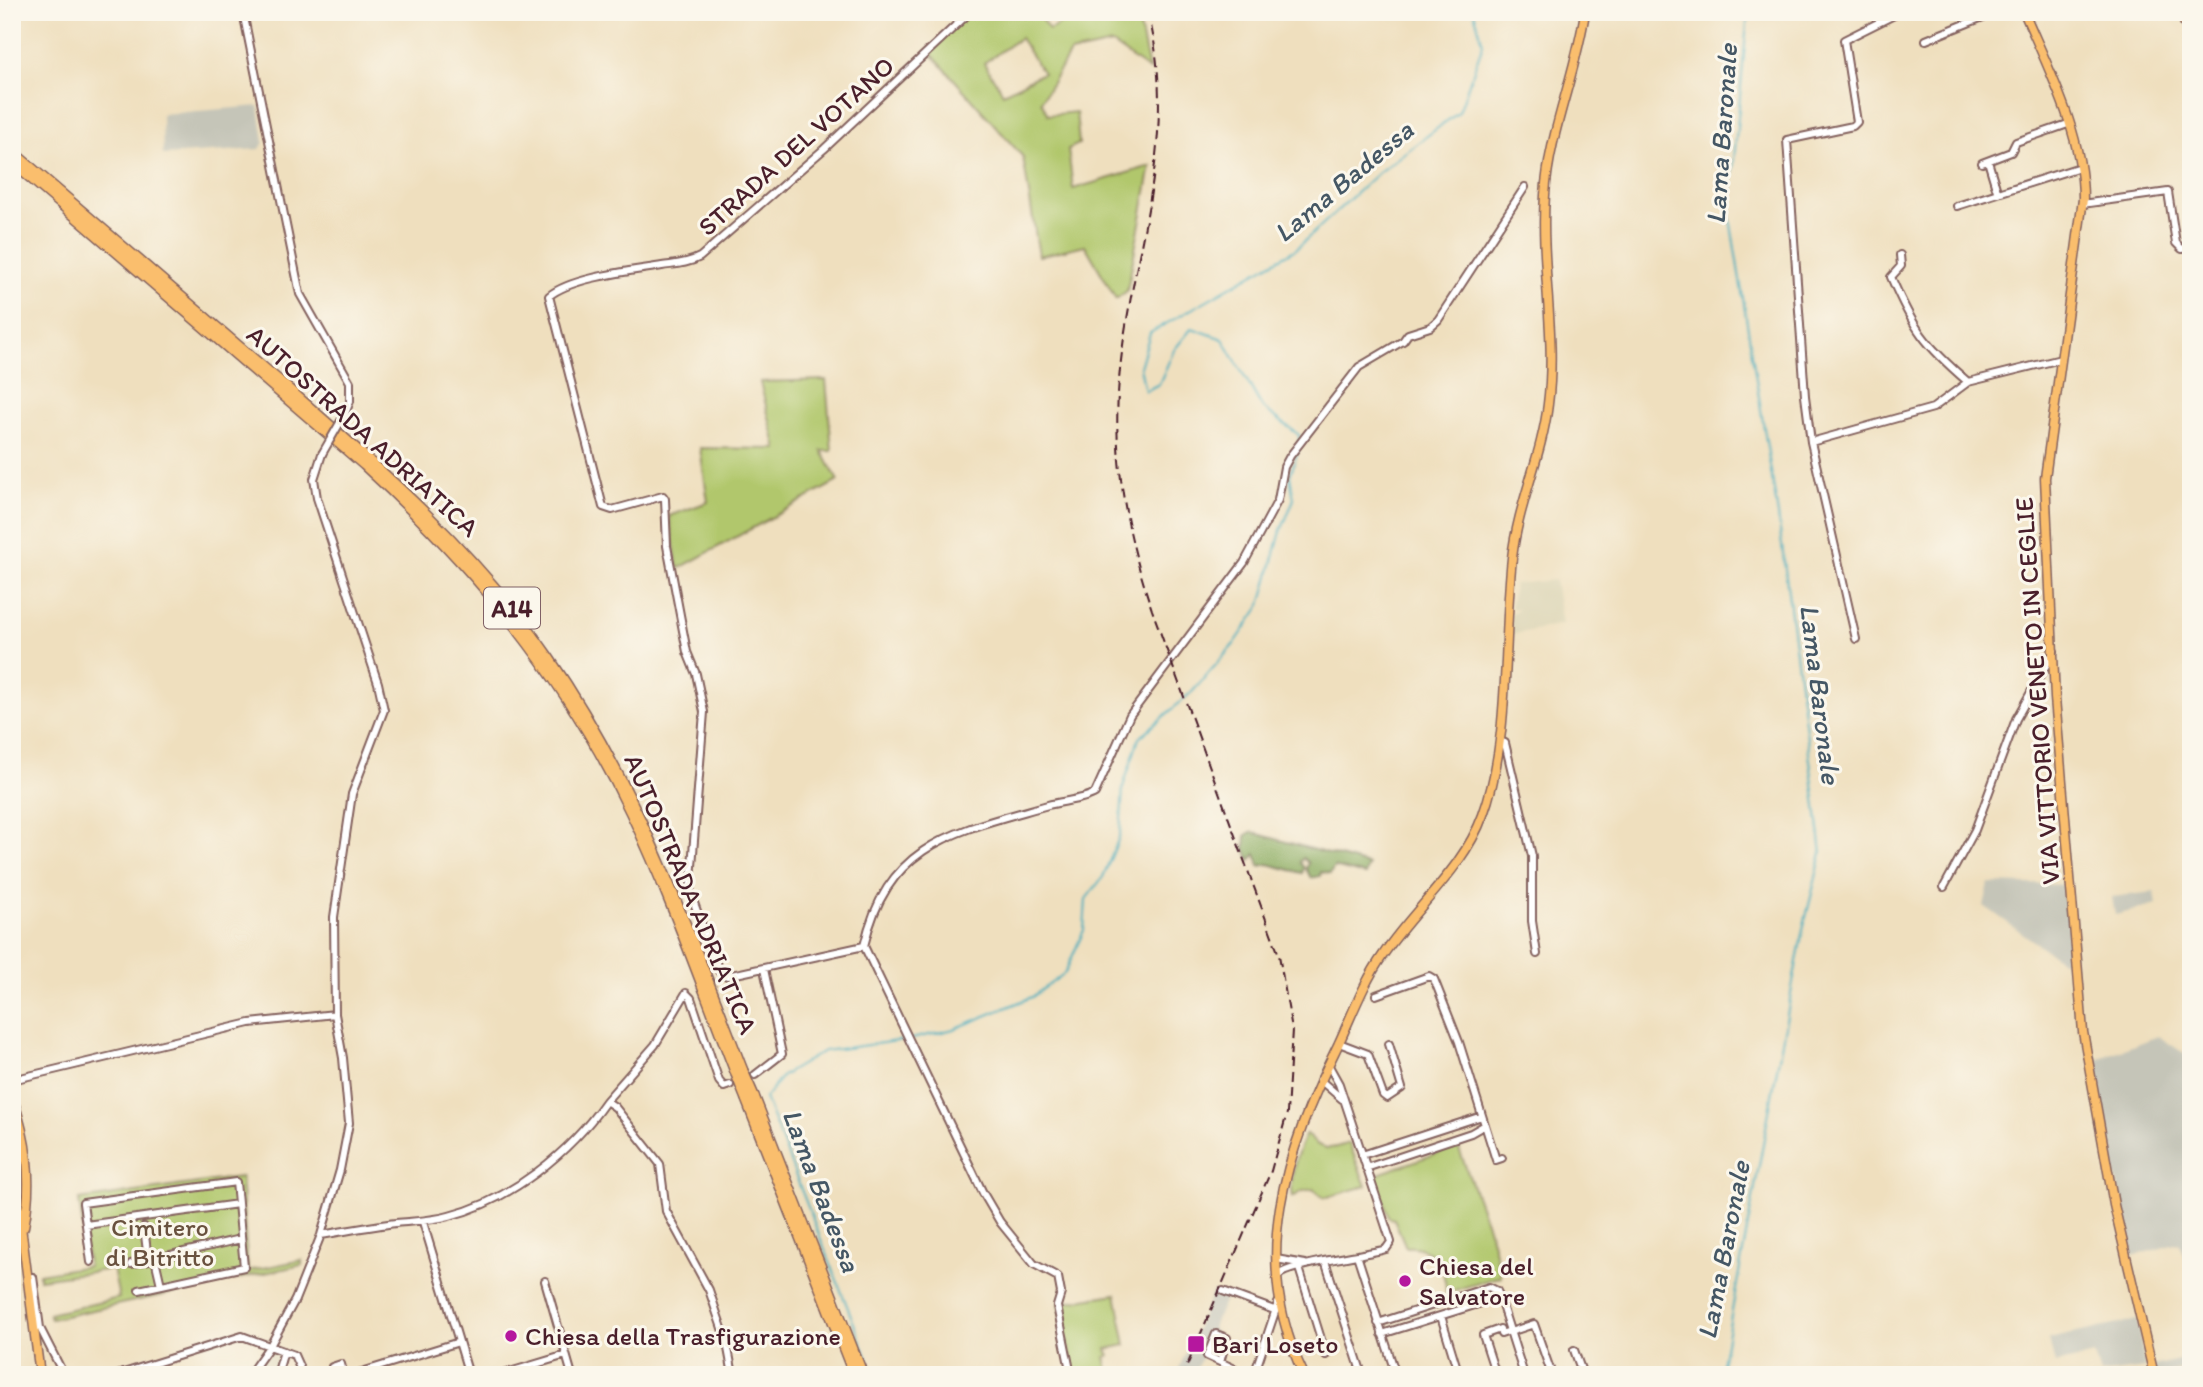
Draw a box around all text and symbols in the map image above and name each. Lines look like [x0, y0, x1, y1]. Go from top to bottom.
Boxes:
water label: Lama Baronale [1698, 41, 1744, 225]
street label: STRADA DEL VOTANO [691, 50, 901, 242]
water label: Lama Badessa [1266, 112, 1421, 249]
street label: AUTOSTRADA ADRIATICA [240, 318, 486, 544]
street label: VIA VITTORIO VENETO IN CEGLIE [2007, 496, 2067, 886]
road number: A14 [484, 588, 540, 628]
water label: Lama Baronale [1793, 602, 1849, 787]
street label: AUTOSTRADA ADRIATICA [617, 749, 765, 1039]
water label: Lama Badessa [775, 1104, 869, 1277]
water label: Lama Baronale [1689, 1157, 1757, 1342]
park label: Cimitero di Bitritto [106, 1211, 214, 1273]
place label: Chiesa del Salvatore [1419, 1250, 1534, 1312]
marker: Chiesa del Salvatore [1397, 1273, 1413, 1289]
place label: Chiesa della Trasfigurazione [525, 1320, 841, 1352]
marker: Chiesa della Trasfigurazione [503, 1328, 519, 1344]
place label: Bari Loseto [1212, 1328, 1338, 1360]
marker: Bari Loseto [1186, 1334, 1206, 1354]

